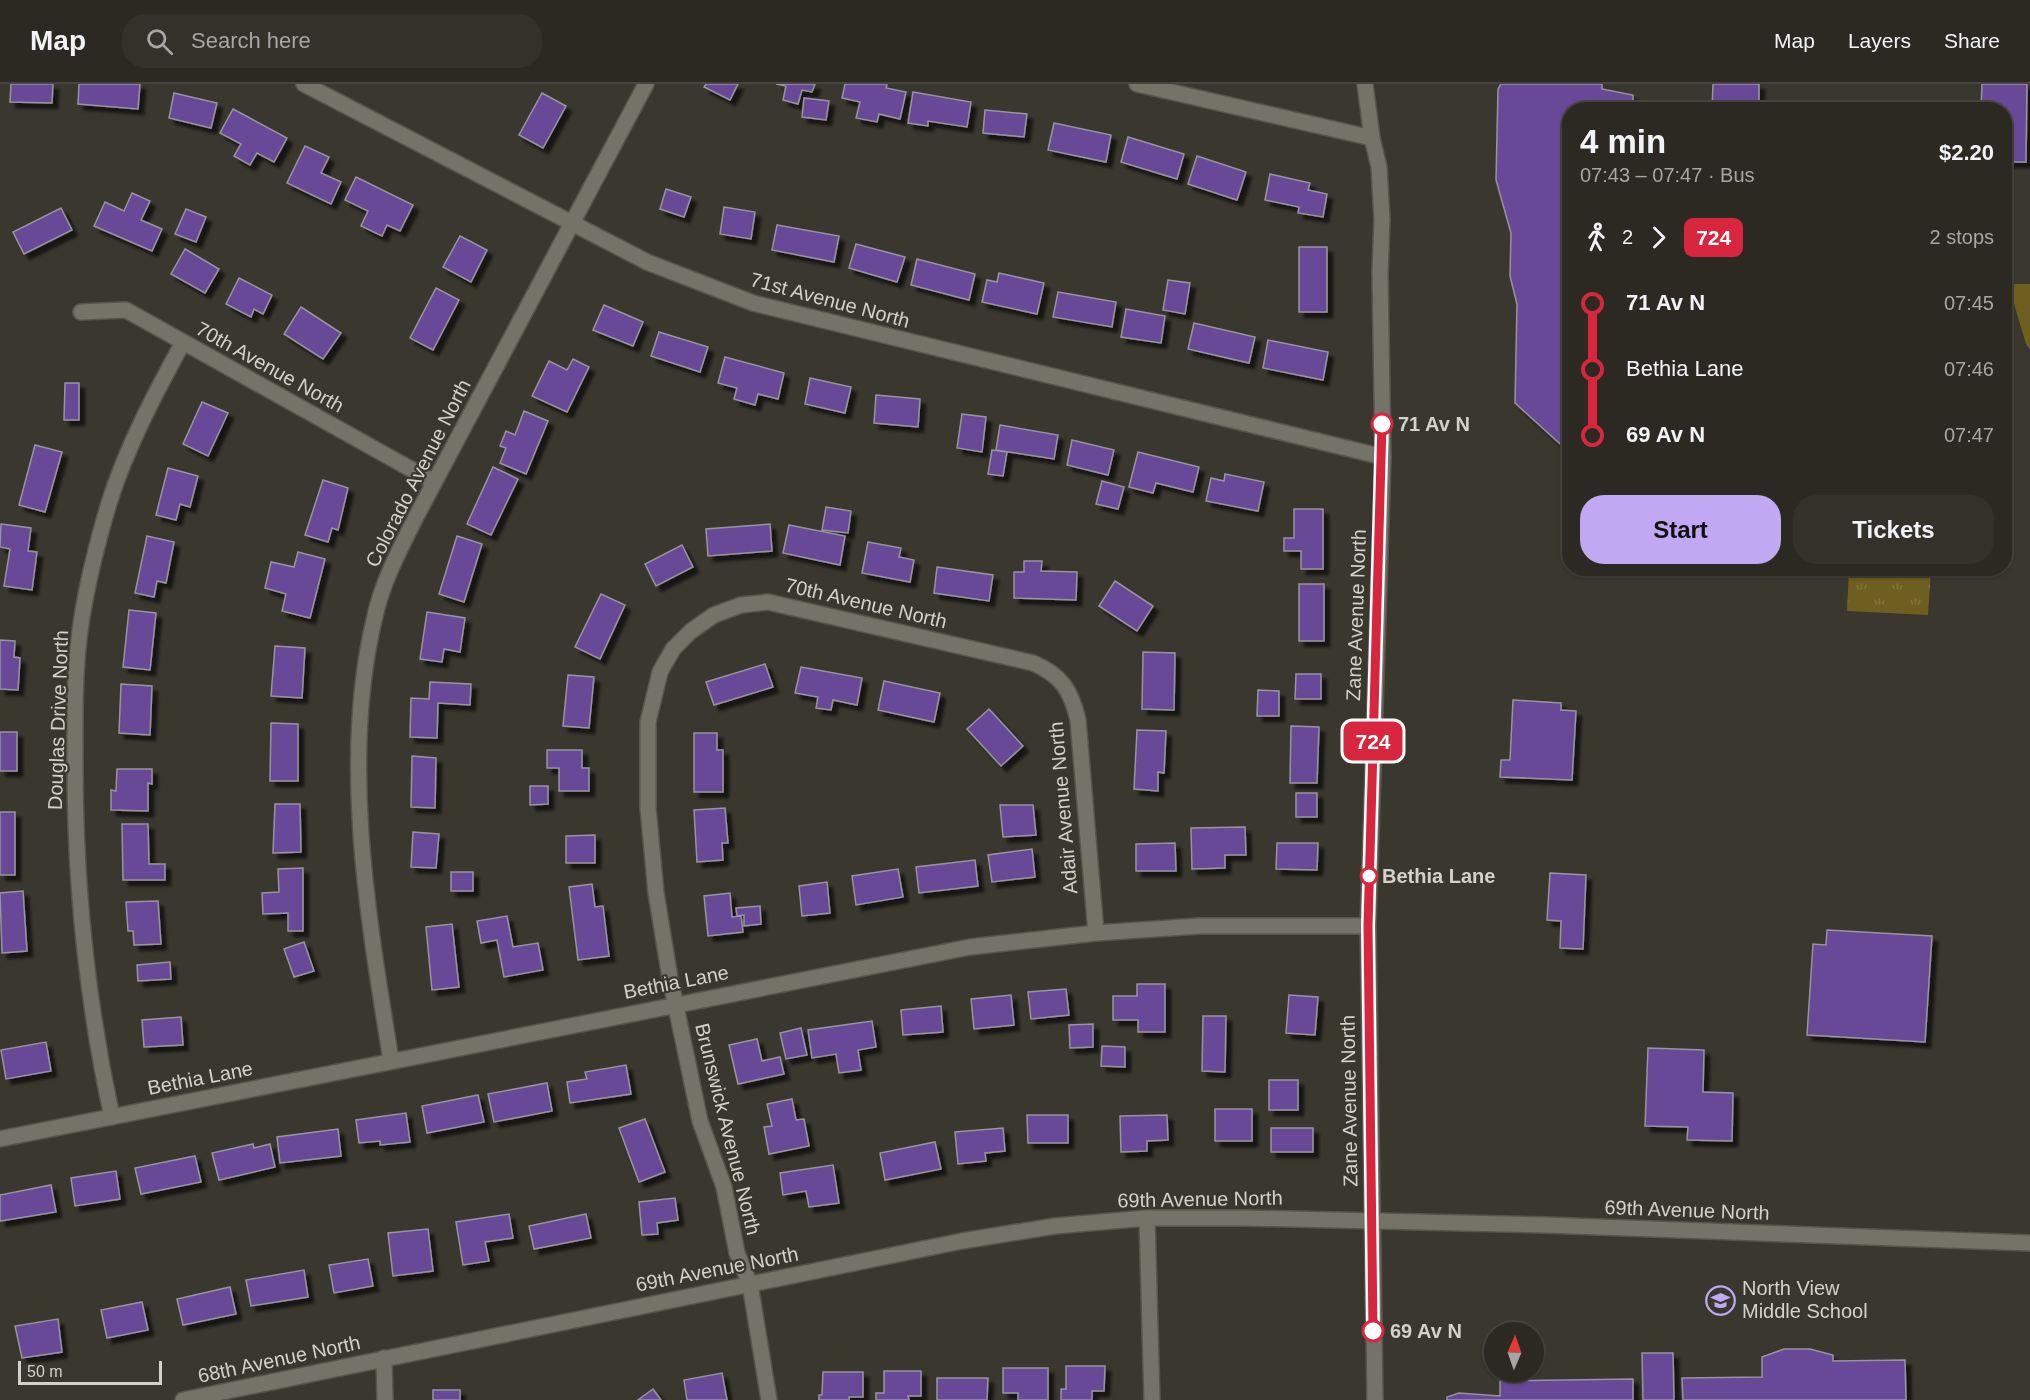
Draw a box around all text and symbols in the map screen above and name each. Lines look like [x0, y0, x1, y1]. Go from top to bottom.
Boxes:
search box [122, 14, 542, 68]
text: Map [30, 25, 86, 56]
icon: search [143, 25, 176, 58]
text: Search here [191, 28, 311, 53]
text: Map [1774, 29, 1815, 52]
text: Layers [1848, 29, 1911, 52]
text: Share [1944, 29, 2000, 52]
text: 4 min [1580, 123, 1666, 160]
text: $2.20 [1939, 140, 1994, 165]
text: 07:43 – 07:47 · Bus [1580, 164, 1755, 186]
icon: walk [1580, 221, 1613, 254]
icon: forward [1642, 221, 1675, 254]
text: 2 [1622, 226, 1633, 248]
text: 724 [1696, 226, 1731, 249]
text: 2 stops [1930, 226, 1994, 248]
street label: 71st Avenue North [748, 268, 912, 332]
text: 71 Av N [1626, 290, 1705, 315]
text: 07:45 [1944, 292, 1994, 314]
street label: 70th Avenue North [192, 317, 348, 417]
text: Bethia Lane [1626, 356, 1743, 381]
text: 07:46 [1944, 358, 1994, 380]
street label: Colorado Avenue North [361, 376, 475, 570]
marker: 71 Av N [1371, 413, 1393, 435]
place label: 71 Av N [1398, 413, 1470, 435]
text: 69 Av N [1626, 422, 1705, 447]
text: 07:47 [1944, 424, 1994, 446]
button: Start [1580, 495, 1781, 564]
button: Tickets [1793, 495, 1994, 564]
street label: Zane Avenue North [1342, 529, 1370, 701]
street label: 70th Avenue North [783, 574, 949, 632]
street label: Douglas Drive North [44, 630, 72, 810]
street label: Adair Avenue North [1044, 721, 1082, 895]
line badge: 724 [1338, 722, 1408, 760]
text: 724 [1355, 730, 1391, 753]
place label: Bethia Lane [1382, 865, 1495, 887]
marker: Bethia Lane [1360, 867, 1378, 885]
street label: Bethia Lane [621, 961, 731, 1003]
street label: Zane Avenue North [1337, 1015, 1361, 1187]
street label: Brunswick Avenue North [691, 1021, 765, 1237]
street label: Bethia Lane [145, 1057, 255, 1099]
street label: 69th Avenue North [1117, 1187, 1283, 1211]
street label: 69th Avenue North [1604, 1196, 1770, 1224]
street label: 69th Avenue North [634, 1242, 800, 1296]
place label: North View Middle School [1742, 1277, 1868, 1322]
school or university icon: North View Middle School [1705, 1284, 1737, 1316]
marker: 69 Av N [1362, 1320, 1384, 1342]
place label: 69 Av N [1390, 1320, 1462, 1342]
north arrow [1484, 1322, 1544, 1382]
map controls [1484, 1322, 1544, 1382]
street label: 68th Avenue North [196, 1331, 362, 1387]
scale bar [18, 1358, 162, 1386]
text: 50 m [27, 1363, 63, 1380]

